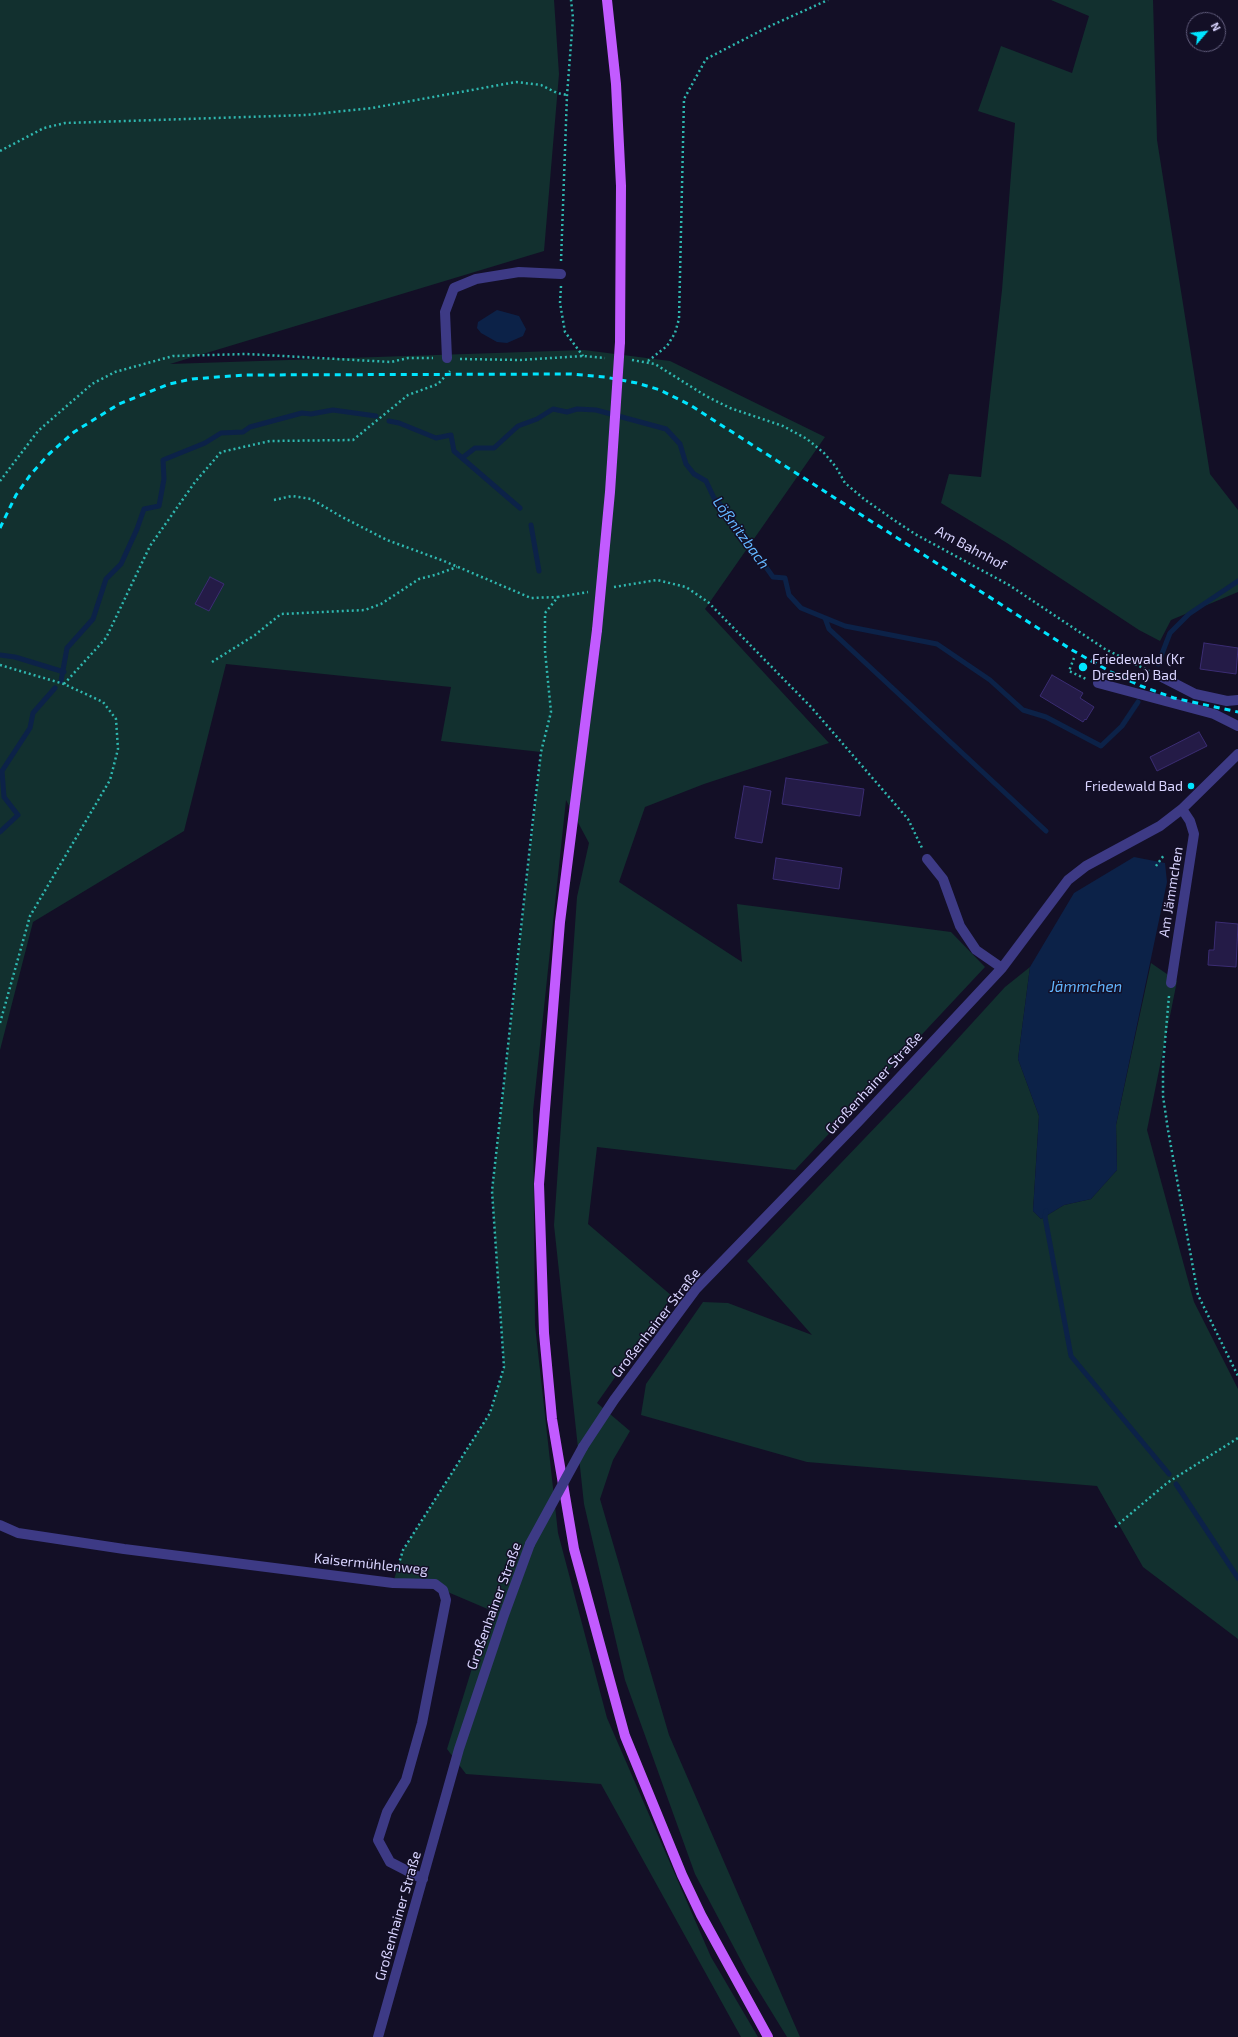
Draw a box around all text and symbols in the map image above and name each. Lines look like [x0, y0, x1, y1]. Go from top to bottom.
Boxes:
north arrow [1186, 12, 1226, 52]
text: N [1209, 20, 1224, 33]
water label: Lößnitzbach [709, 493, 773, 573]
street label: Am Bahnhof [933, 522, 1009, 574]
place label: Friedewald (Kr Dresden) Bad [1092, 651, 1185, 684]
marker: Friedewald (Kr Dresden) Bad [1077, 661, 1089, 673]
place label: Friedewald Bad [1085, 778, 1183, 794]
marker: Friedewald Bad [1186, 781, 1196, 791]
street label: Am Jämmchen [1156, 845, 1186, 939]
water label: Jämmchen [1050, 978, 1122, 996]
street label: Großenhainer Straße [822, 1028, 926, 1138]
street label: Großenhainer Straße [608, 1265, 704, 1381]
street label: Großenhainer Straße [463, 1540, 525, 1672]
street label: Kaisermühlenweg [313, 1550, 429, 1578]
street label: Großenhainer Straße [371, 1849, 425, 1983]

